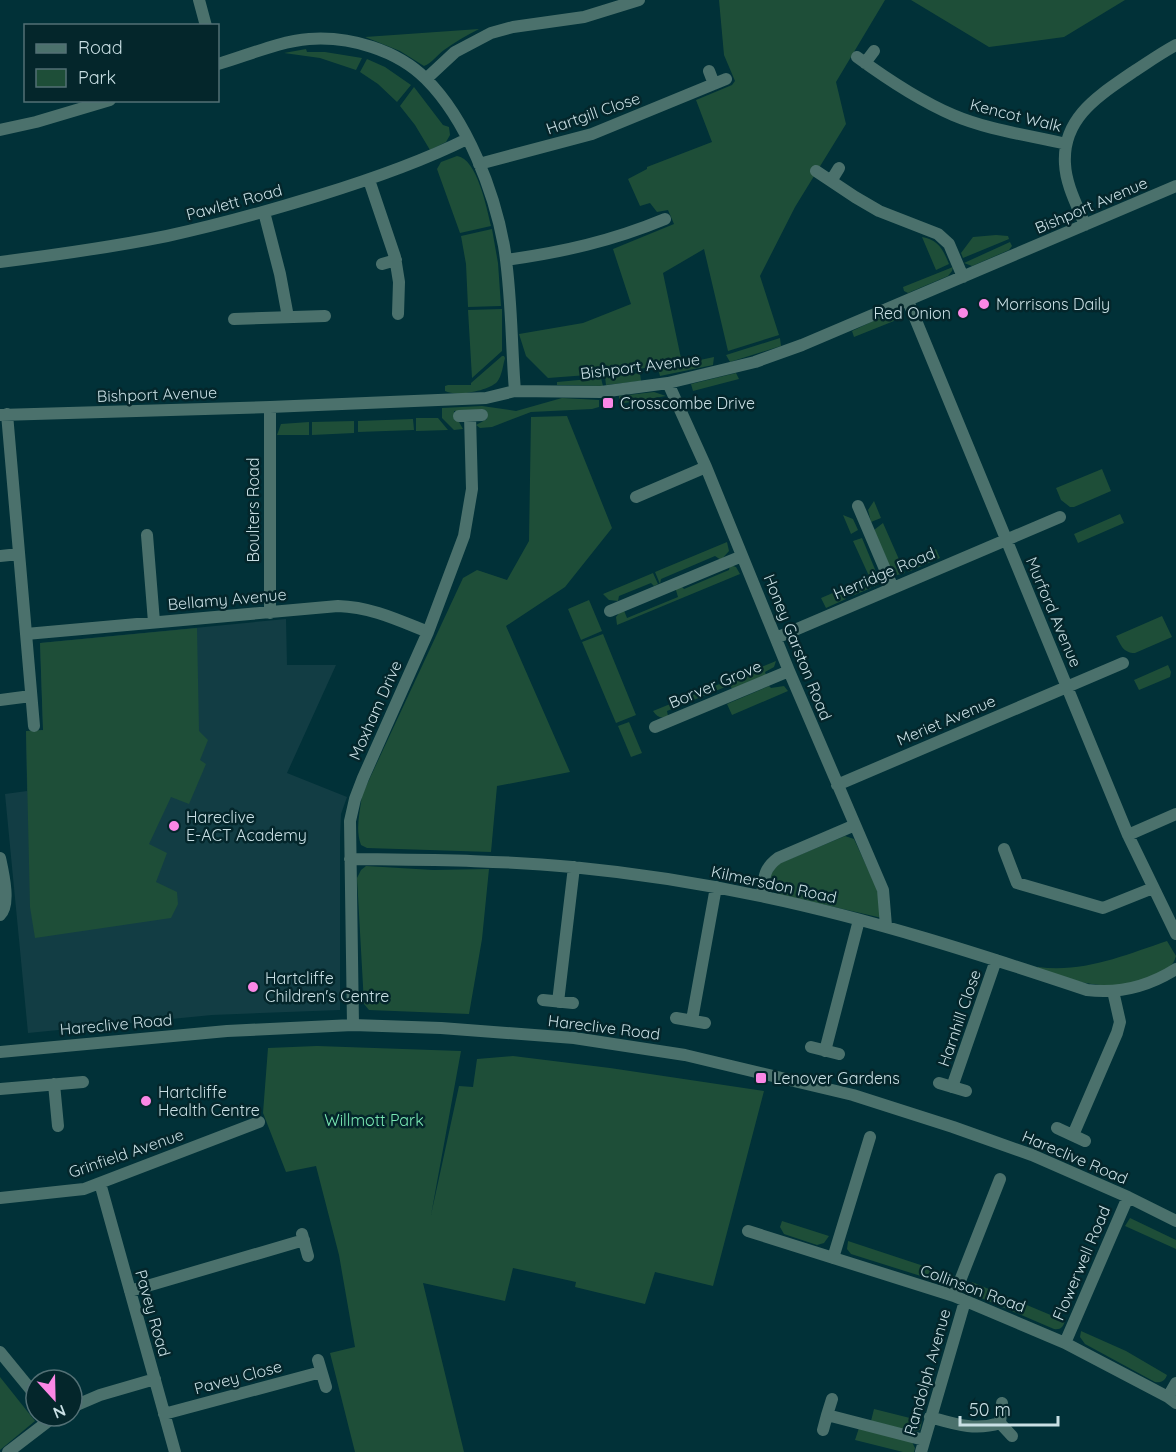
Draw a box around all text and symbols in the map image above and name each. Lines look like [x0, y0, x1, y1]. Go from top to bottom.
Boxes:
legend [24, 24, 219, 102]
text: Road [78, 36, 123, 59]
text: Park [78, 66, 116, 89]
street label: Hartgill Close [543, 88, 643, 138]
street label: Kencot Walk [968, 94, 1064, 136]
street label: Bishport Avenue [1032, 172, 1150, 238]
street label: Pawlett Road [184, 180, 284, 224]
place label: Morrisons Daily [996, 294, 1110, 314]
marker: Morrisons Daily [977, 297, 991, 311]
place label: Red Onion [873, 303, 951, 323]
marker: Red Onion [956, 306, 970, 320]
street label: Bishport Avenue [579, 349, 701, 383]
street label: Bishport Avenue [96, 382, 218, 406]
place label: Crosscombe Drive [620, 393, 755, 413]
marker: Crosscombe Drive [601, 396, 615, 410]
street label: Boulters Road [243, 458, 263, 562]
street label: Herridge Road [830, 543, 938, 603]
street label: Murford Avenue [1022, 554, 1086, 670]
street label: Honey Garston Road [760, 571, 836, 723]
street label: Bellamy Avenue [167, 584, 287, 614]
street label: Borver Grove [666, 655, 764, 713]
street label: Moxham Drive [344, 657, 406, 763]
street label: Meriet Avenue [894, 690, 998, 750]
place label: Hareclive E-ACT Academy [186, 807, 307, 845]
marker: Hareclive E-ACT Academy [167, 819, 181, 833]
street label: Kilmersdon Road [709, 861, 839, 907]
street label: Harnhill Close [933, 967, 985, 1069]
place label: Hartcliffe Children's Centre [265, 968, 389, 1006]
marker: Hartcliffe Children's Centre [246, 980, 260, 994]
street label: Hareclive Road [59, 1009, 173, 1039]
street label: Hareclive Road [547, 1010, 661, 1044]
place label: Lenover Gardens [773, 1068, 900, 1088]
marker: Lenover Gardens [754, 1071, 768, 1085]
place label: Hartcliffe Health Centre [158, 1082, 260, 1120]
marker: Hartcliffe Health Centre [139, 1094, 153, 1108]
park label: Willmott Park [324, 1110, 424, 1130]
street label: Grinfield Avenue [66, 1124, 186, 1182]
street label: Hareclive Road [1019, 1126, 1131, 1188]
street label: Flowerwell Road [1048, 1203, 1114, 1323]
street label: Collinson Road [918, 1260, 1028, 1316]
street label: Pavey Road [131, 1267, 175, 1359]
street label: Randolph Avenue [899, 1306, 955, 1438]
street label: Pavey Close [192, 1356, 284, 1398]
north arrow [24, 1368, 84, 1428]
scale bar [960, 1389, 1058, 1427]
text: 50 m [969, 1398, 1011, 1421]
text: N [50, 1400, 69, 1423]

